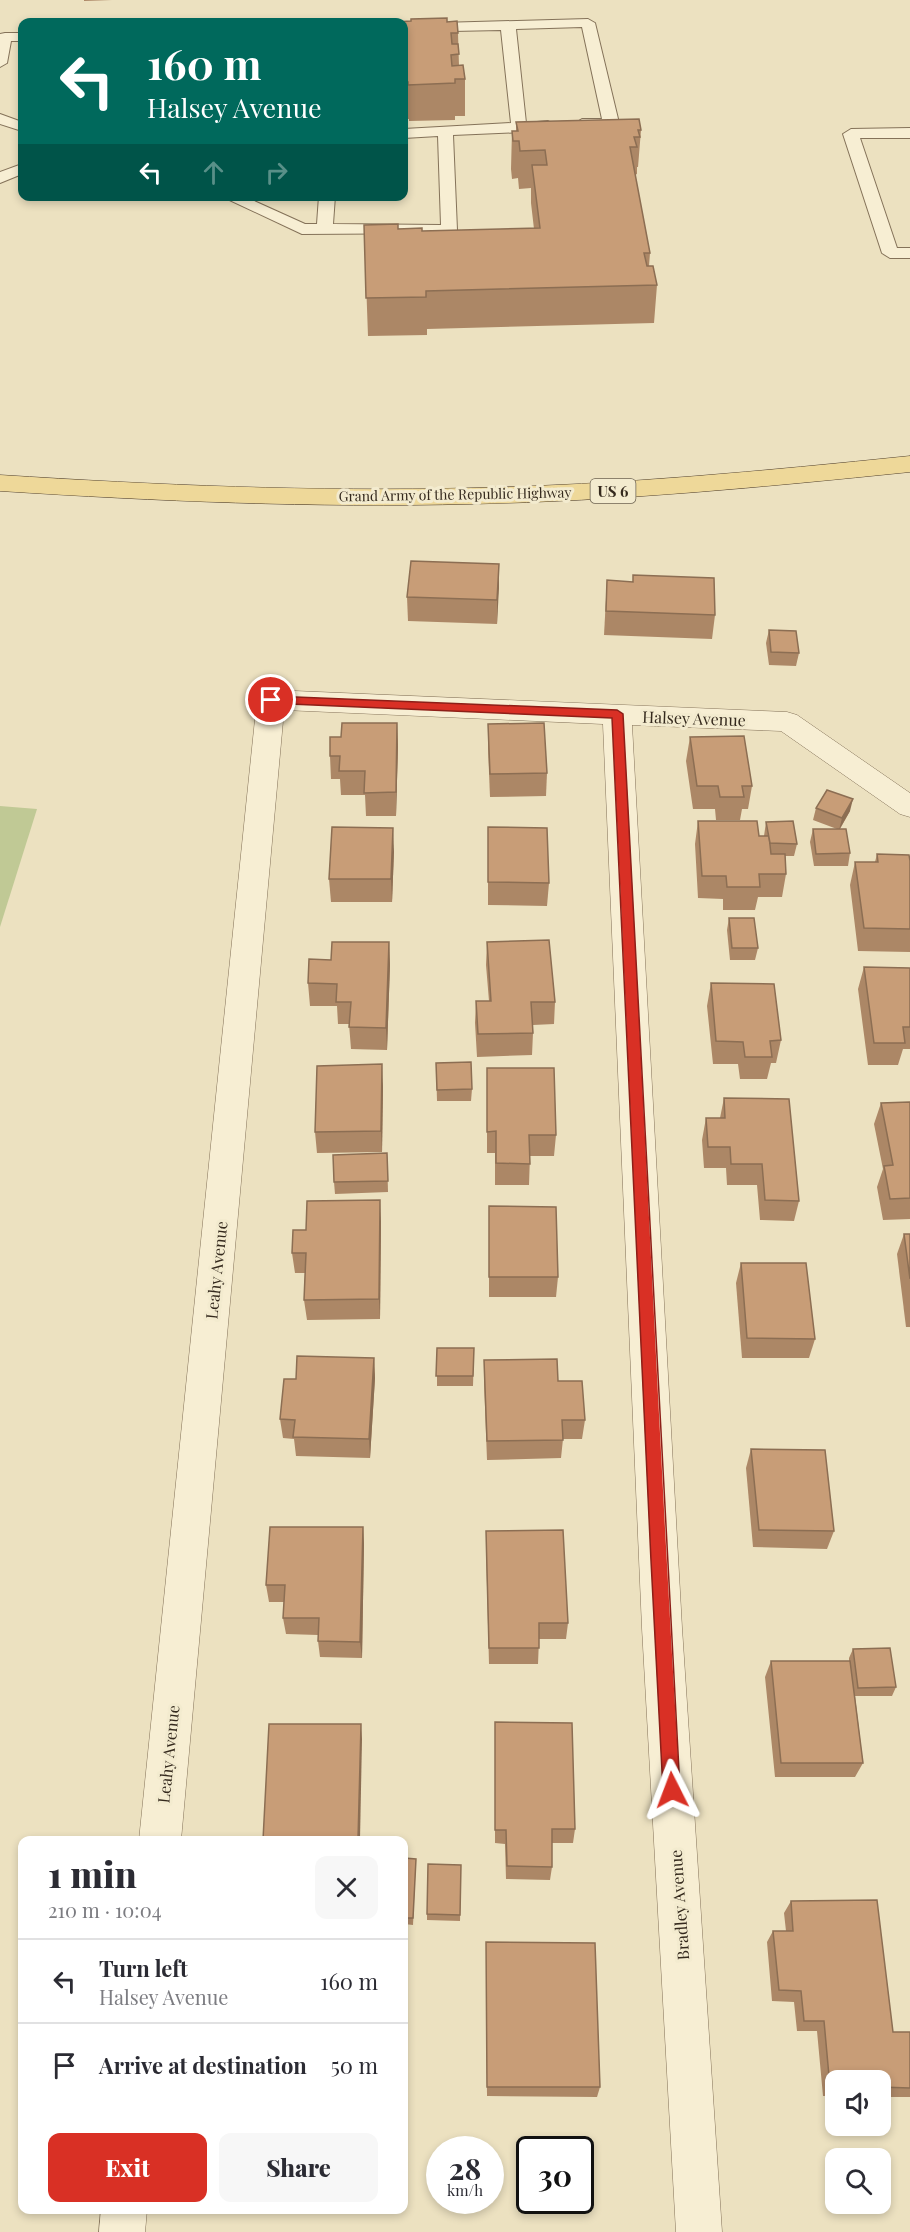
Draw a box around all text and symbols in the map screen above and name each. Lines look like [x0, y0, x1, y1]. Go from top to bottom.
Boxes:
text: 160 m [147, 35, 262, 91]
icon: left [48, 42, 126, 120]
text: Halsey Avenue [147, 89, 322, 125]
icon: left [134, 156, 167, 189]
icon: ahead [197, 156, 230, 189]
icon: right [260, 156, 293, 189]
road number: US 6 [590, 479, 636, 503]
street label: Grand Army of the Republic Highway [338, 482, 572, 506]
pin [245, 674, 296, 725]
icon: arrive [254, 683, 287, 716]
street label: Halsey Avenue [642, 706, 746, 730]
street label: Leahy Avenue [200, 1220, 232, 1320]
street label: Leahy Avenue [152, 1704, 184, 1804]
position arrow [640, 1758, 704, 1822]
text: 1 min [48, 1849, 137, 1897]
street label: Bradley Avenue [665, 1849, 693, 1961]
button: close [315, 1856, 378, 1919]
text: 210 m · 10:04 [48, 1896, 162, 1923]
text: Turn left [99, 1953, 188, 1983]
icon: left [48, 1965, 81, 1998]
text: 160 m [320, 1966, 378, 1996]
text: Halsey Avenue [99, 1983, 228, 2010]
icon: arrive [48, 2049, 81, 2082]
text: Arrive at destination [99, 2050, 307, 2080]
text: 50 m [331, 2050, 378, 2080]
map controls [825, 2070, 891, 2214]
button: sound [825, 2070, 891, 2136]
button: Exit [48, 2133, 207, 2202]
button: Share [219, 2133, 378, 2202]
speed limit sign: 30 [516, 2136, 594, 2214]
text: 28 [449, 2148, 481, 2188]
button: search [825, 2148, 891, 2214]
text: km/h [447, 2180, 483, 2200]

